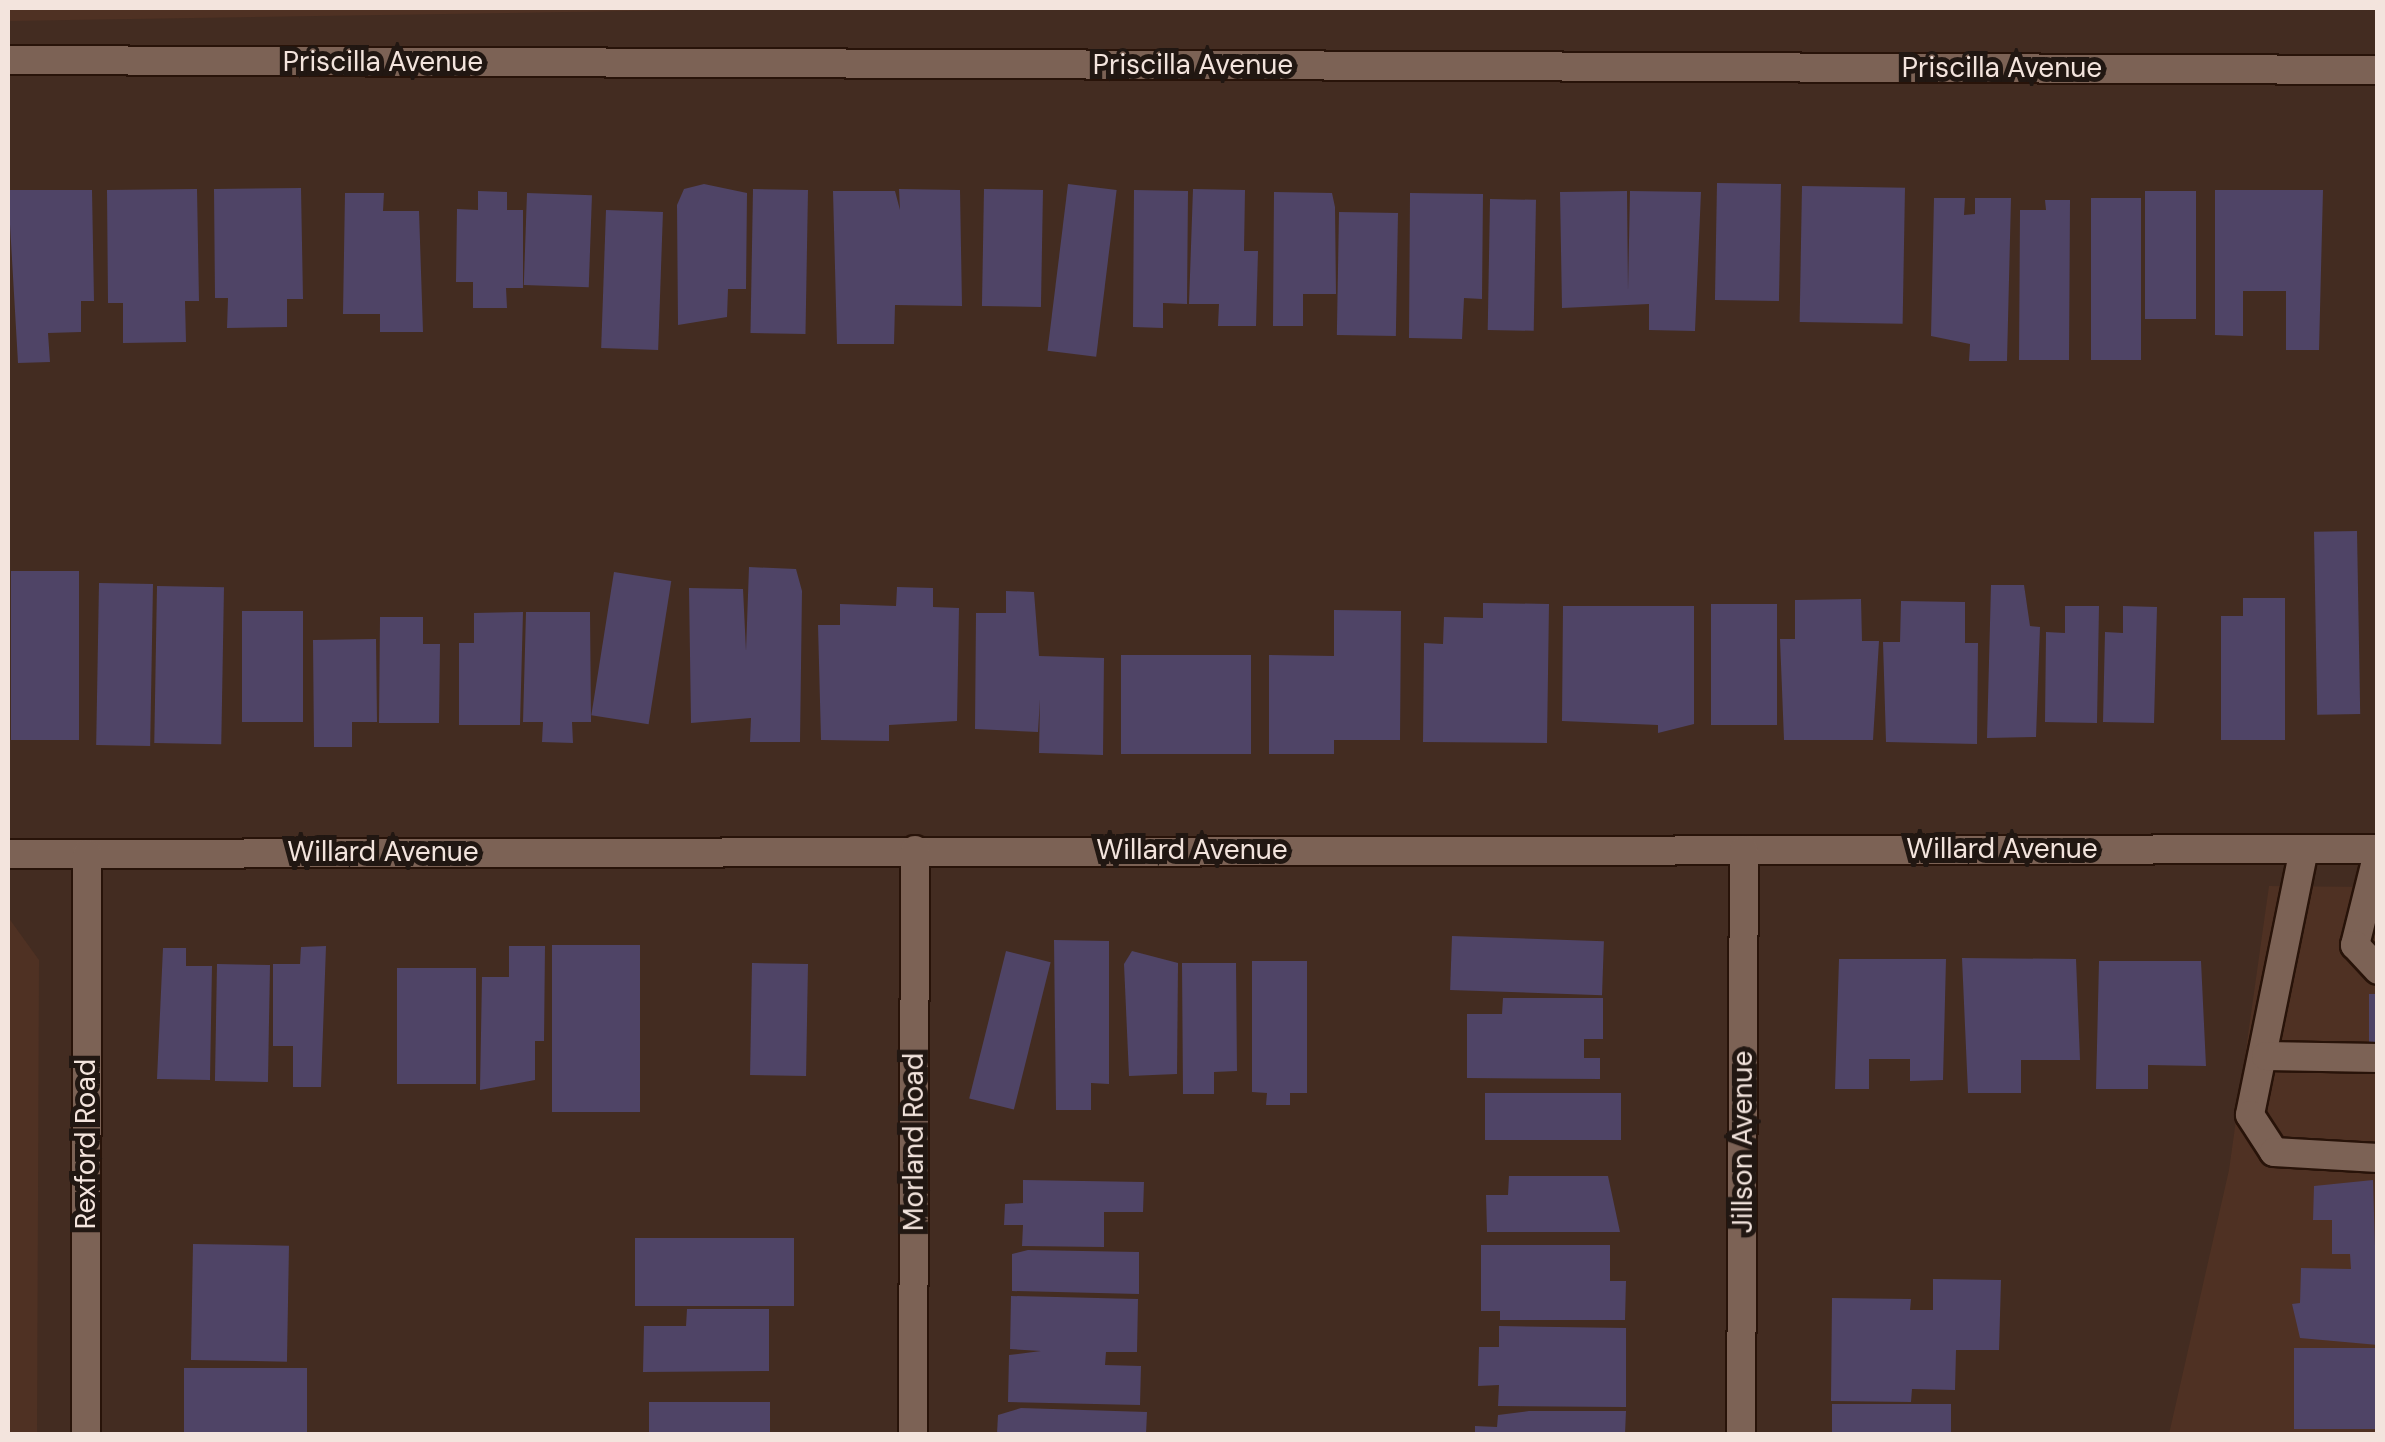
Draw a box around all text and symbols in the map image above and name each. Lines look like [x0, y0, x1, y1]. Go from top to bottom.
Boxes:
street label: Priscilla Avenue [283, 45, 483, 79]
street label: Priscilla Avenue [1093, 48, 1293, 82]
street label: Priscilla Avenue [1902, 51, 2102, 85]
street label: Willard Avenue [1906, 832, 2098, 866]
street label: Willard Avenue [1096, 833, 1288, 867]
street label: Willard Avenue [287, 835, 479, 869]
street label: Jillson Avenue [1726, 1051, 1760, 1233]
street label: Morland Road [897, 1053, 931, 1231]
street label: Rexford Road [69, 1059, 103, 1229]

